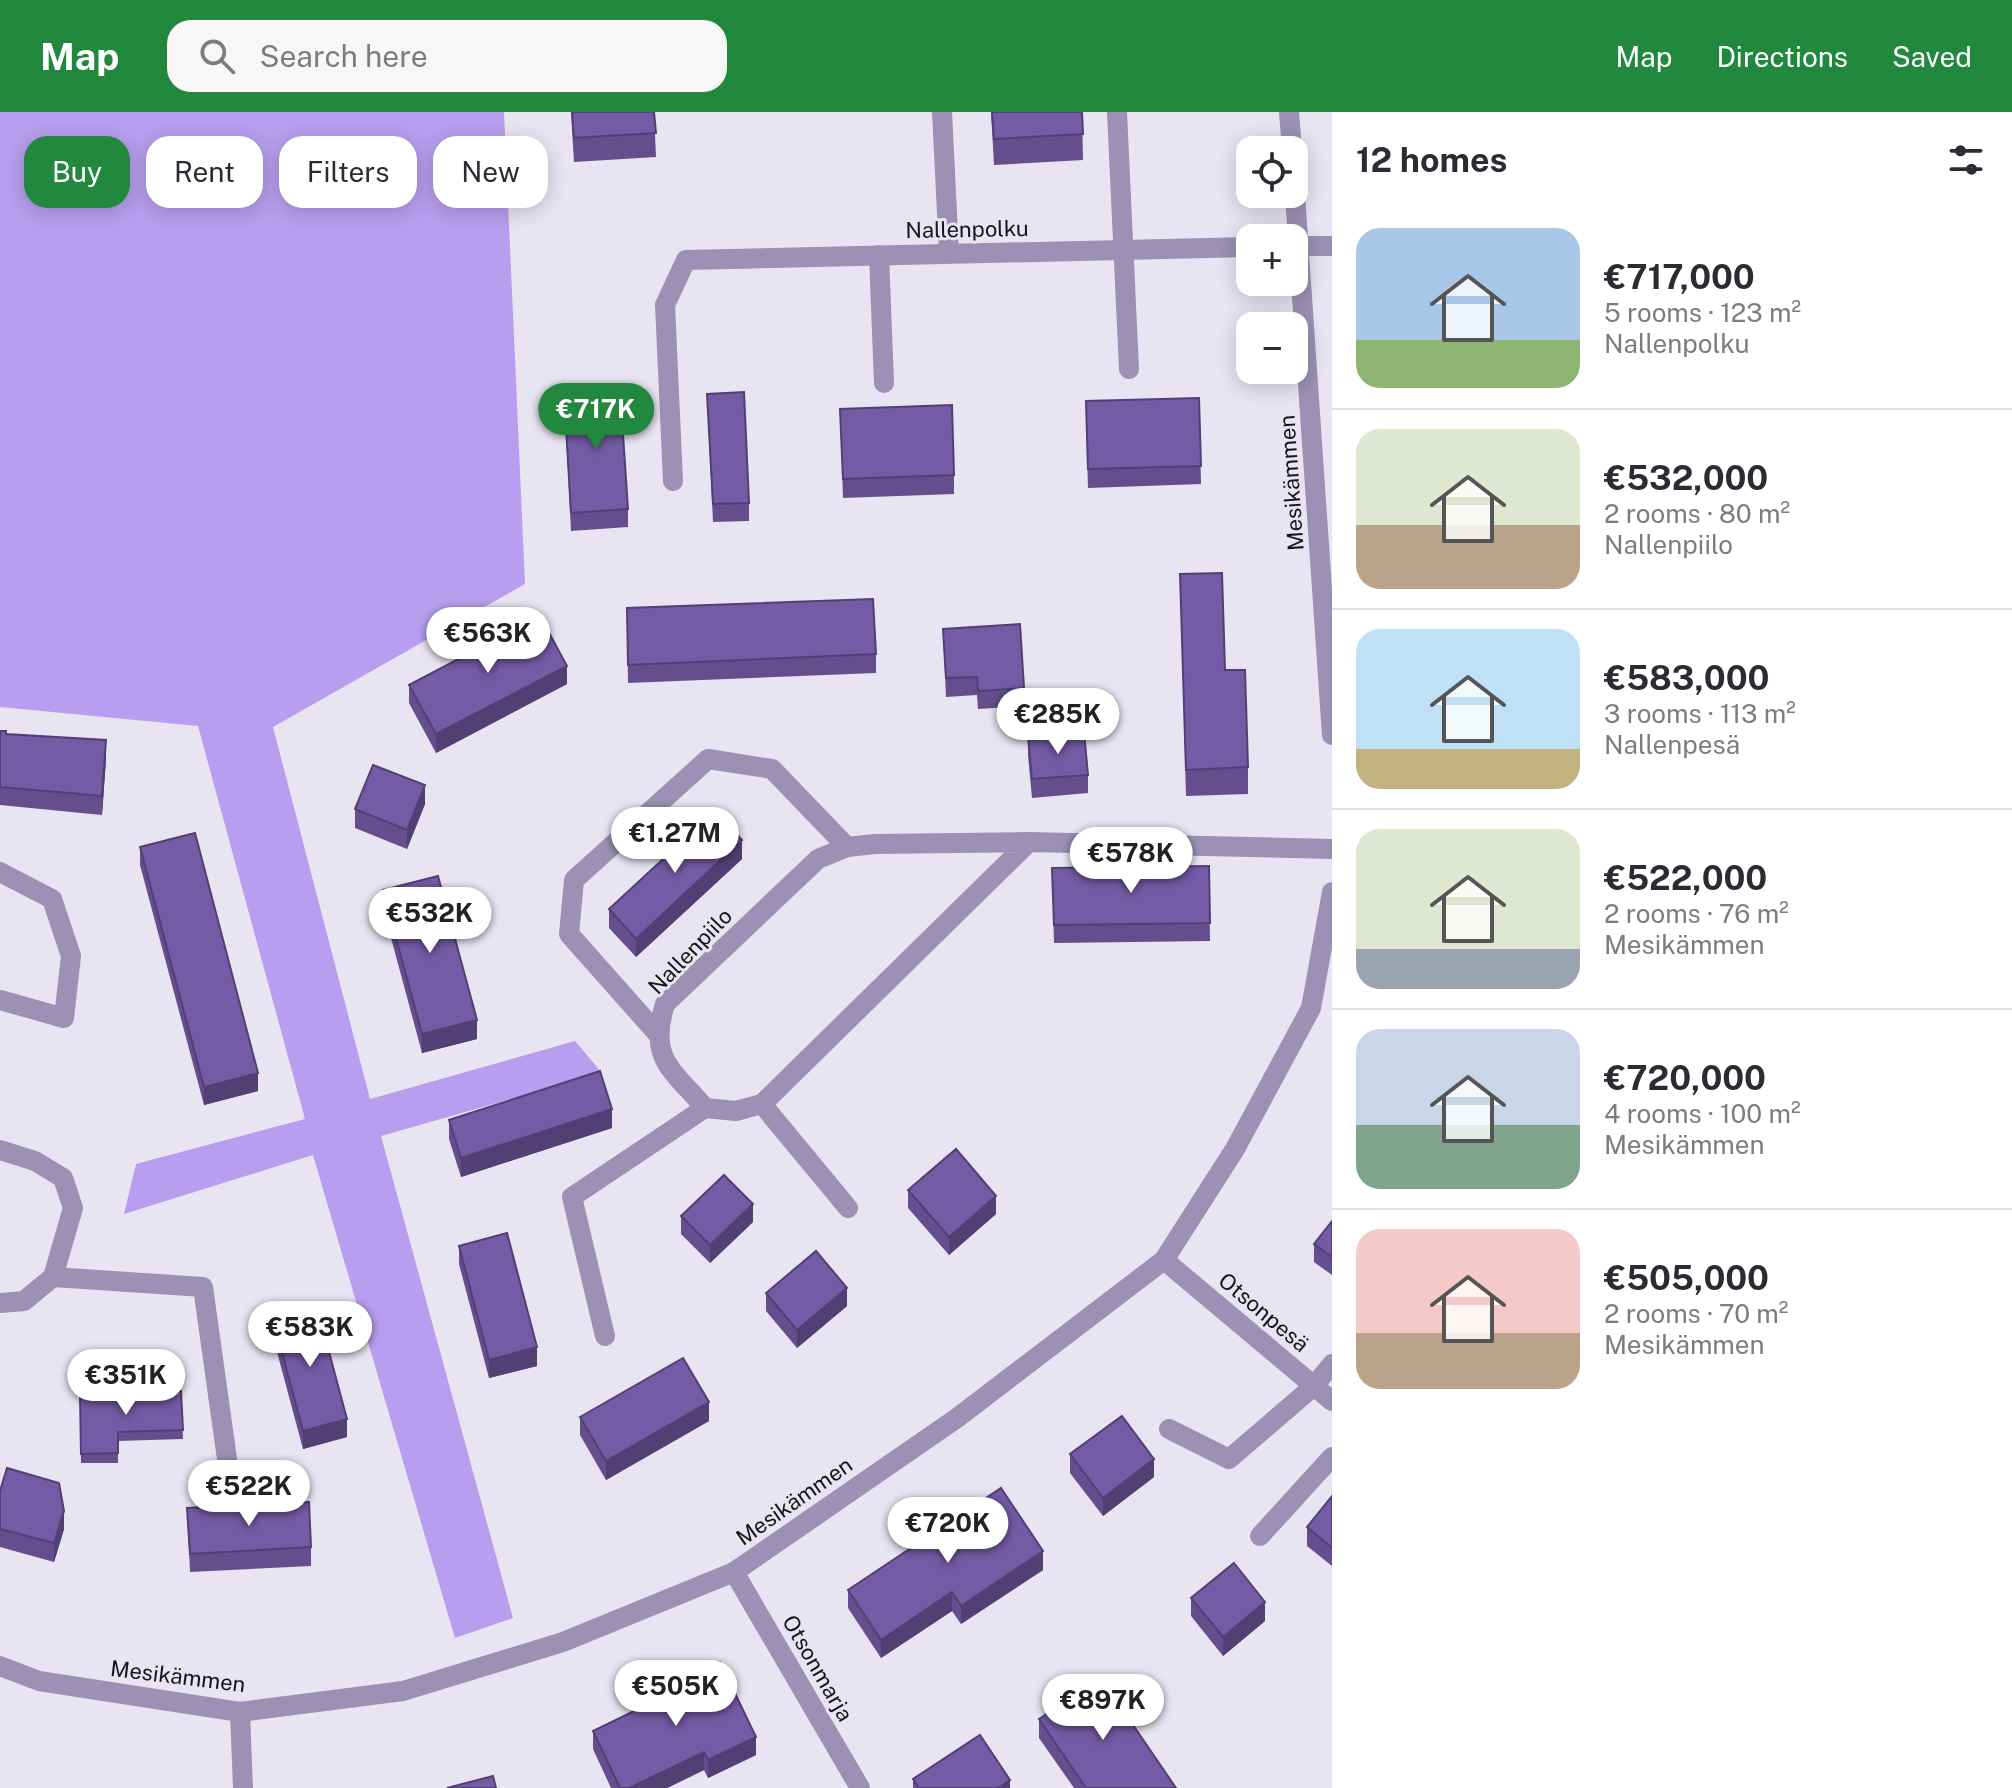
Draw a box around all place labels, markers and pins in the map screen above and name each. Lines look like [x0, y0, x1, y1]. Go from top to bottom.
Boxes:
pin: €717K [540, 383, 652, 451]
pin: €563K [432, 607, 544, 675]
pin: €285K [1002, 688, 1114, 756]
pin: €1.27M [610, 807, 740, 875]
pin: €578K [1075, 827, 1187, 895]
pin: €532K [374, 887, 486, 955]
pin: €583K [254, 1301, 366, 1369]
pin: €351K [70, 1349, 182, 1417]
pin: €522K [193, 1460, 305, 1528]
pin: €720K [892, 1497, 1004, 1565]
pin: €505K [620, 1660, 732, 1728]
pin: €897K [1047, 1674, 1159, 1742]

